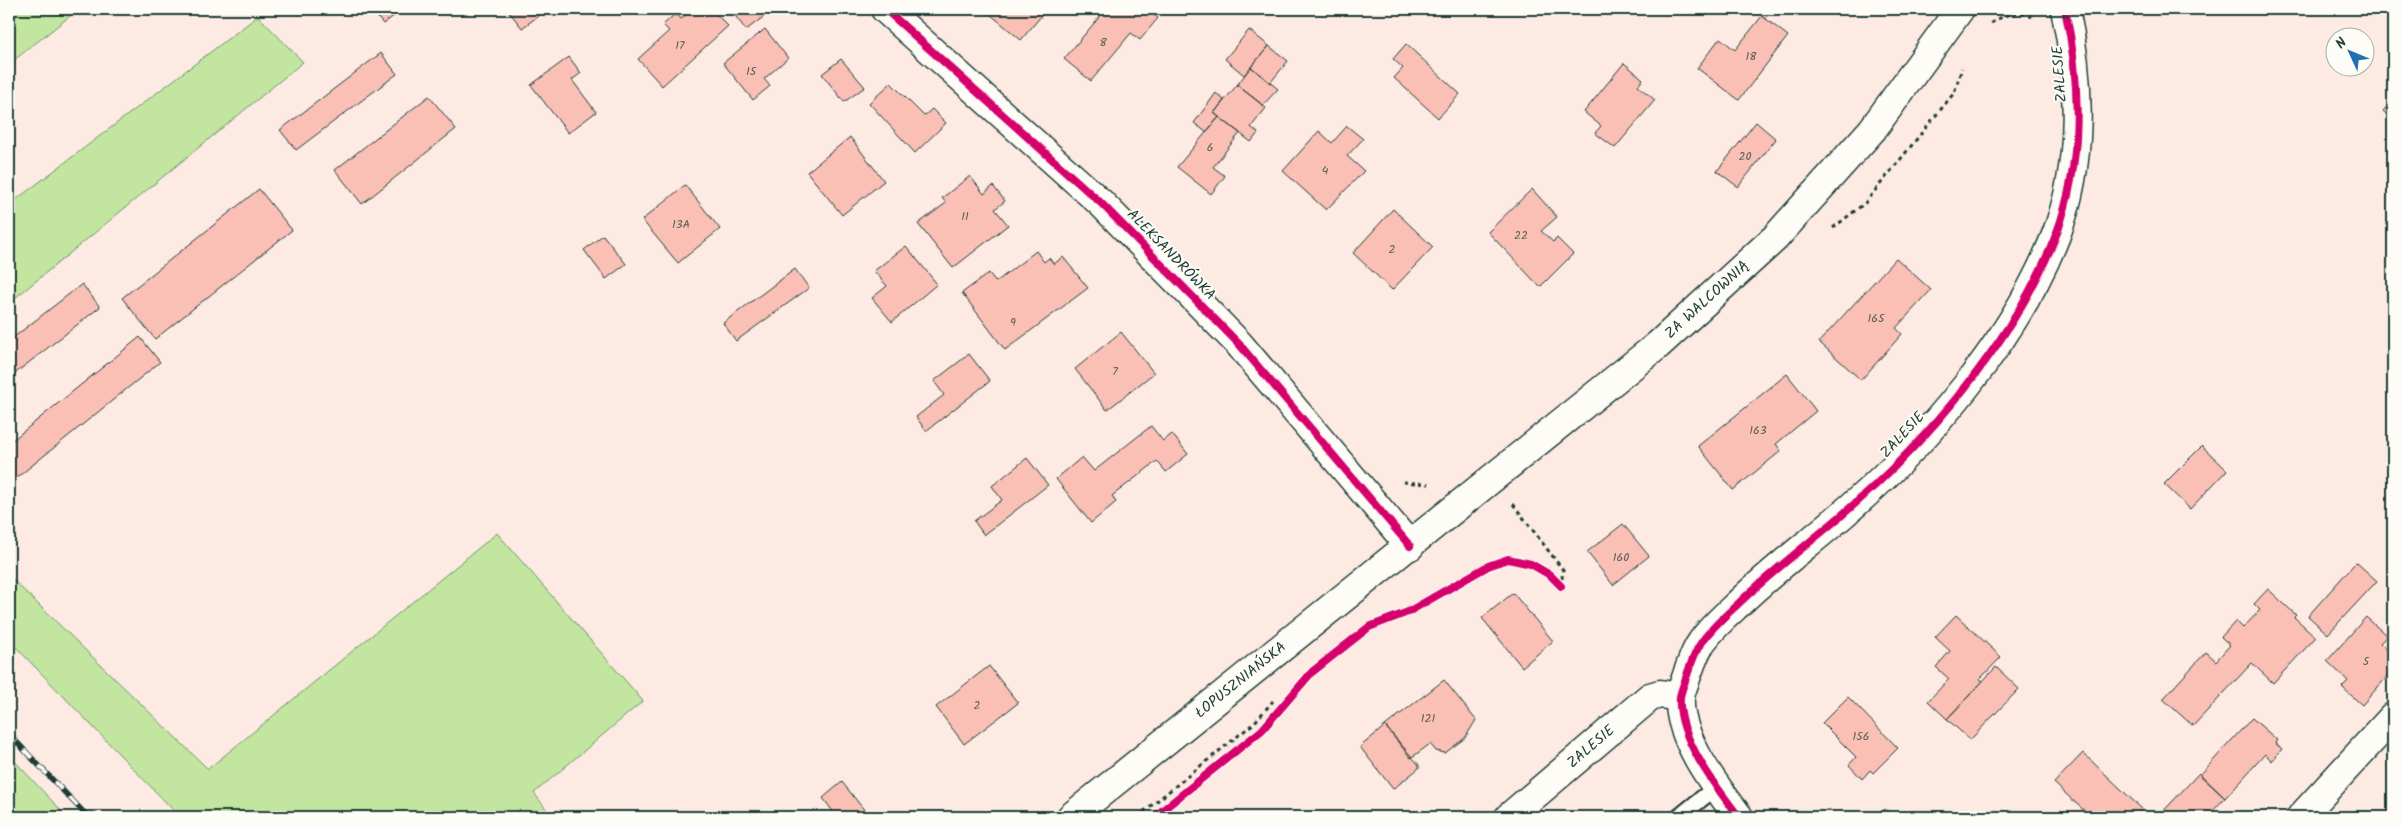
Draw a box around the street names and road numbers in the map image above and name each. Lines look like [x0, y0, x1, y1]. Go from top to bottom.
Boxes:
street label: ZALESIE [2046, 44, 2074, 103]
street label: ALEKSANDRÓWKA [1121, 204, 1221, 306]
street label: ZA WALCOWNIĄ [1660, 255, 1755, 345]
street label: ZALESIE [1875, 405, 1932, 464]
street label: ŁOPUSZNIAŃSKA [1190, 636, 1292, 725]
street label: ZALESIE [1562, 719, 1622, 775]

